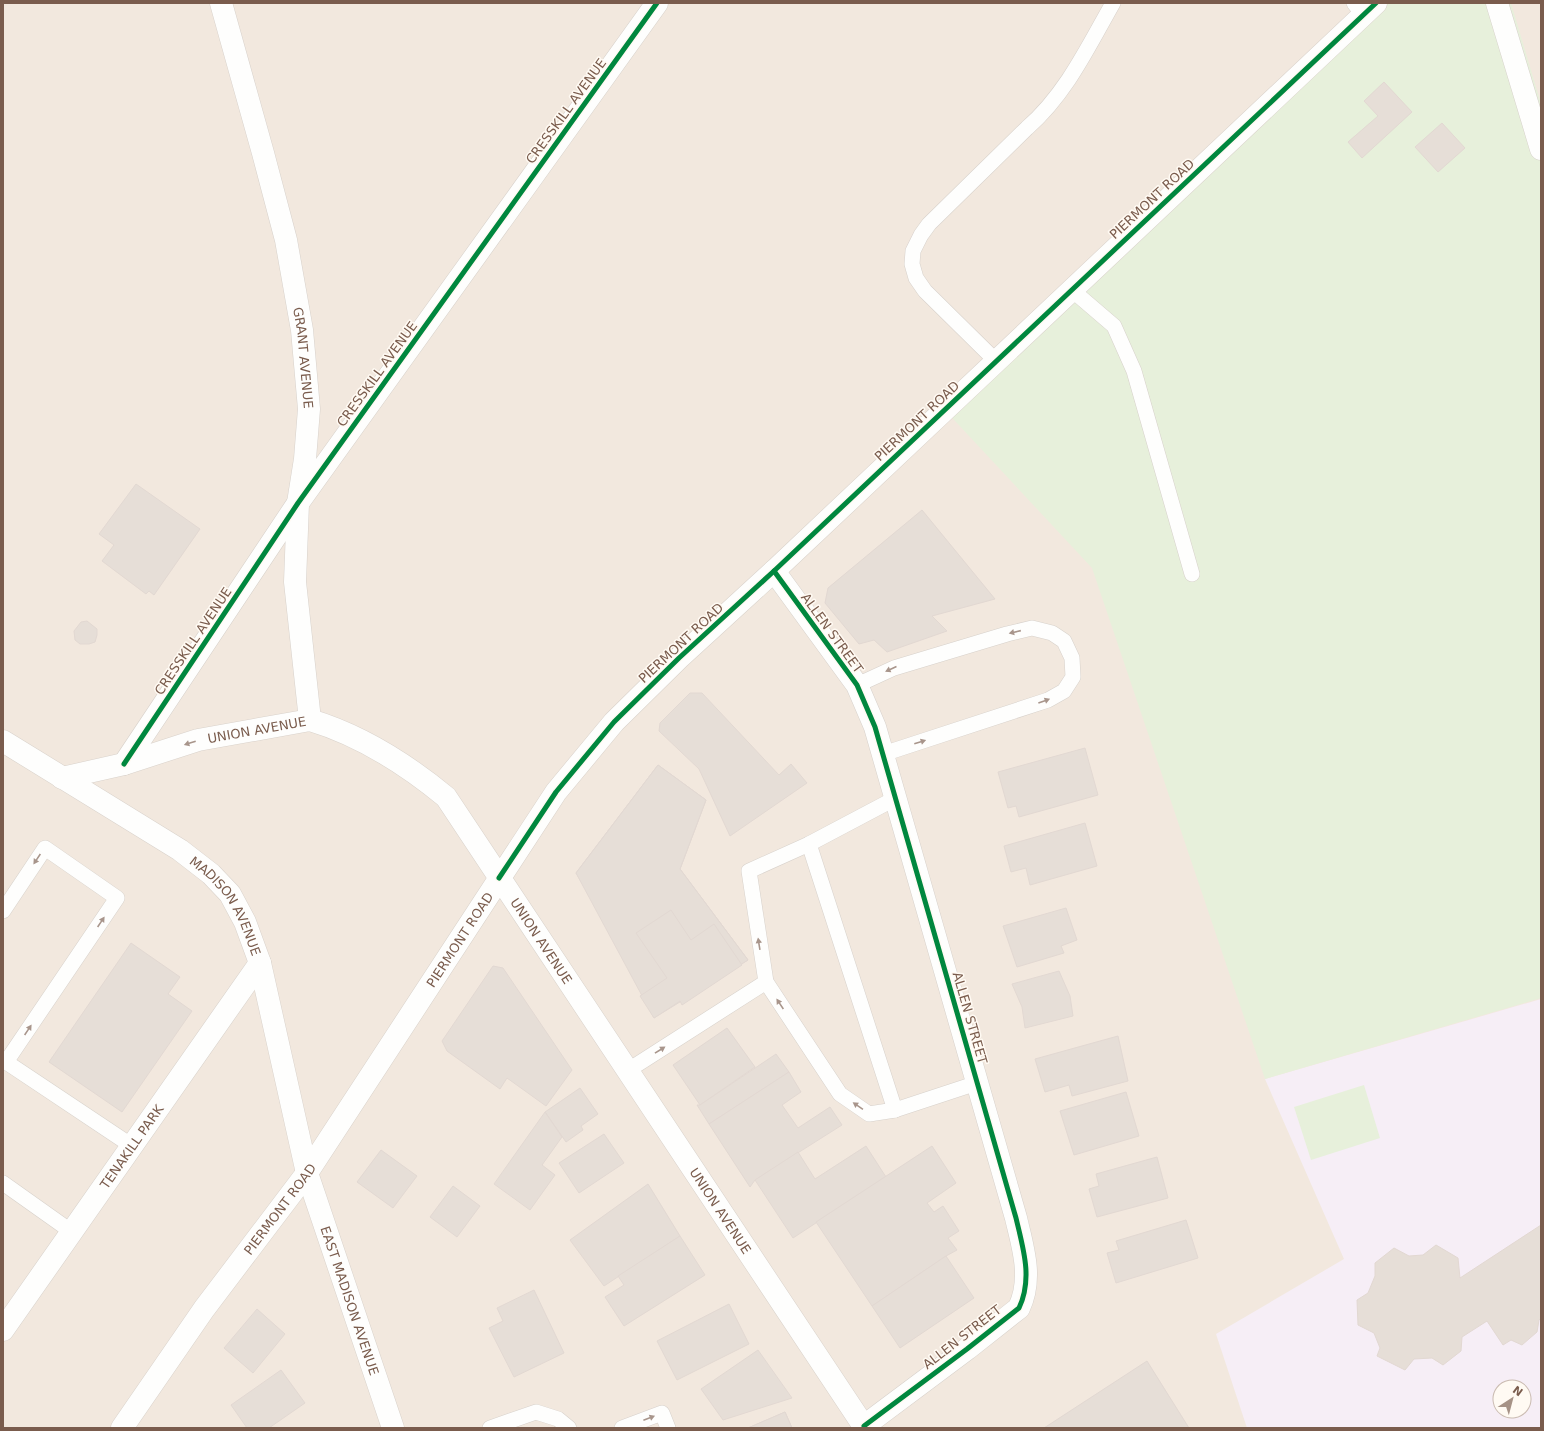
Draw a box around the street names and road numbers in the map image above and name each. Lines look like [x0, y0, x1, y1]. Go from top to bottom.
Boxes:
street label: CRESSKILL AVENUE [523, 55, 609, 167]
street label: PIERMONT ROAD [1107, 156, 1197, 242]
street label: GRANT AVENUE [291, 306, 316, 409]
street label: CRESSKILL AVENUE [334, 318, 420, 430]
street label: PIERMONT ROAD [872, 378, 962, 464]
street label: CRESSKILL AVENUE [151, 584, 235, 698]
street label: ALLEN STREET [798, 590, 866, 676]
street label: PIERMONT ROAD [636, 600, 726, 686]
street label: UNION AVENUE [206, 713, 307, 746]
street label: MADISON AVENUE [187, 853, 264, 958]
street label: PIERMONT ROAD [423, 889, 496, 990]
street label: UNION AVENUE [508, 895, 575, 987]
street label: ALLEN STREET [950, 970, 990, 1066]
street label: TENAKILL PARK [96, 1101, 166, 1192]
street label: PIERMONT ROAD [241, 1161, 319, 1257]
street label: UNION AVENUE [687, 1165, 755, 1256]
street label: EAST MADISON AVENUE [318, 1224, 382, 1377]
street label: ALLEN STREET [920, 1302, 1004, 1372]

